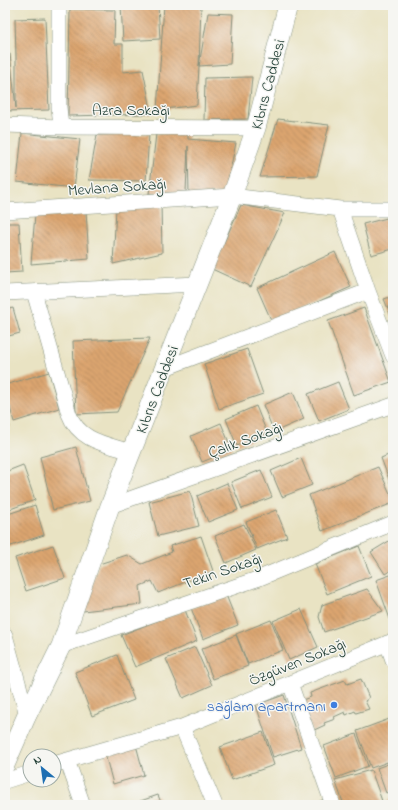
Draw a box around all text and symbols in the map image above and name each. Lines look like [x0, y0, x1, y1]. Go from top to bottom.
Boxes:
street label: Kıbrıs Caddesi [245, 37, 293, 132]
street label: Azra Sokağı [92, 99, 170, 123]
street label: Mevlana Sokağı [67, 173, 167, 203]
street label: Kıbrıs Caddesi [130, 342, 186, 437]
street label: Çalık Sokağı [205, 416, 286, 465]
street label: Tekin Sokağı [180, 547, 265, 597]
street label: Özgüven Sokağı [245, 632, 350, 693]
place label: sağlam apartmanı [207, 695, 326, 719]
marker: sağlam apartmanı [329, 700, 339, 710]
north arrow [22, 748, 62, 788]
text: N [31, 751, 45, 769]

